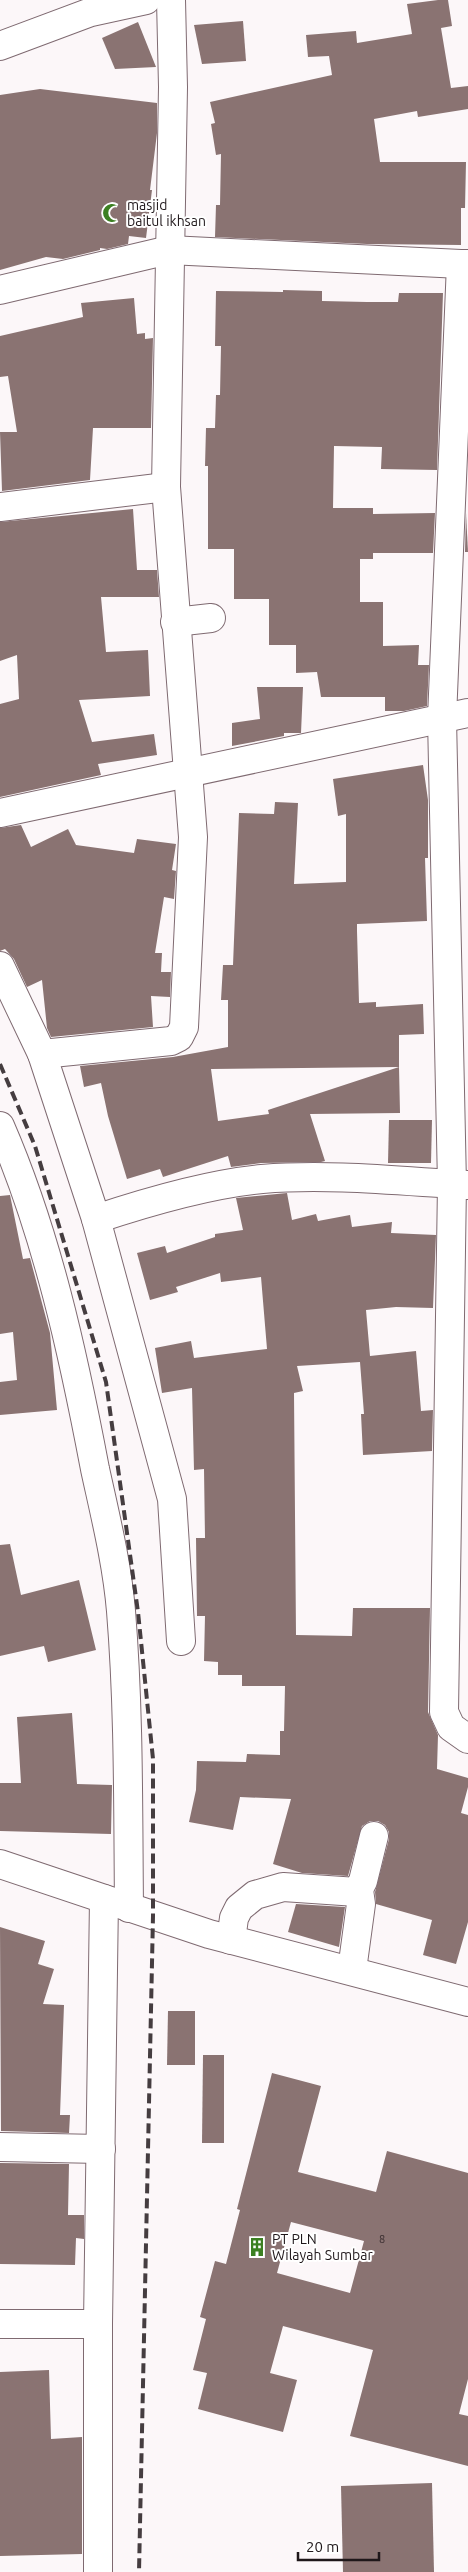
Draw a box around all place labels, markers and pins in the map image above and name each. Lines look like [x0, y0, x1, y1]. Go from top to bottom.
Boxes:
place label: masjid baitul ikhsan [127, 197, 206, 229]
mosque icon: masjid baitul ikhsan [101, 202, 123, 224]
place label: PT PLN Wilayah Sumbar [272, 2231, 373, 2263]
building icon: PT PLN Wilayah Sumbar [246, 2236, 268, 2258]

